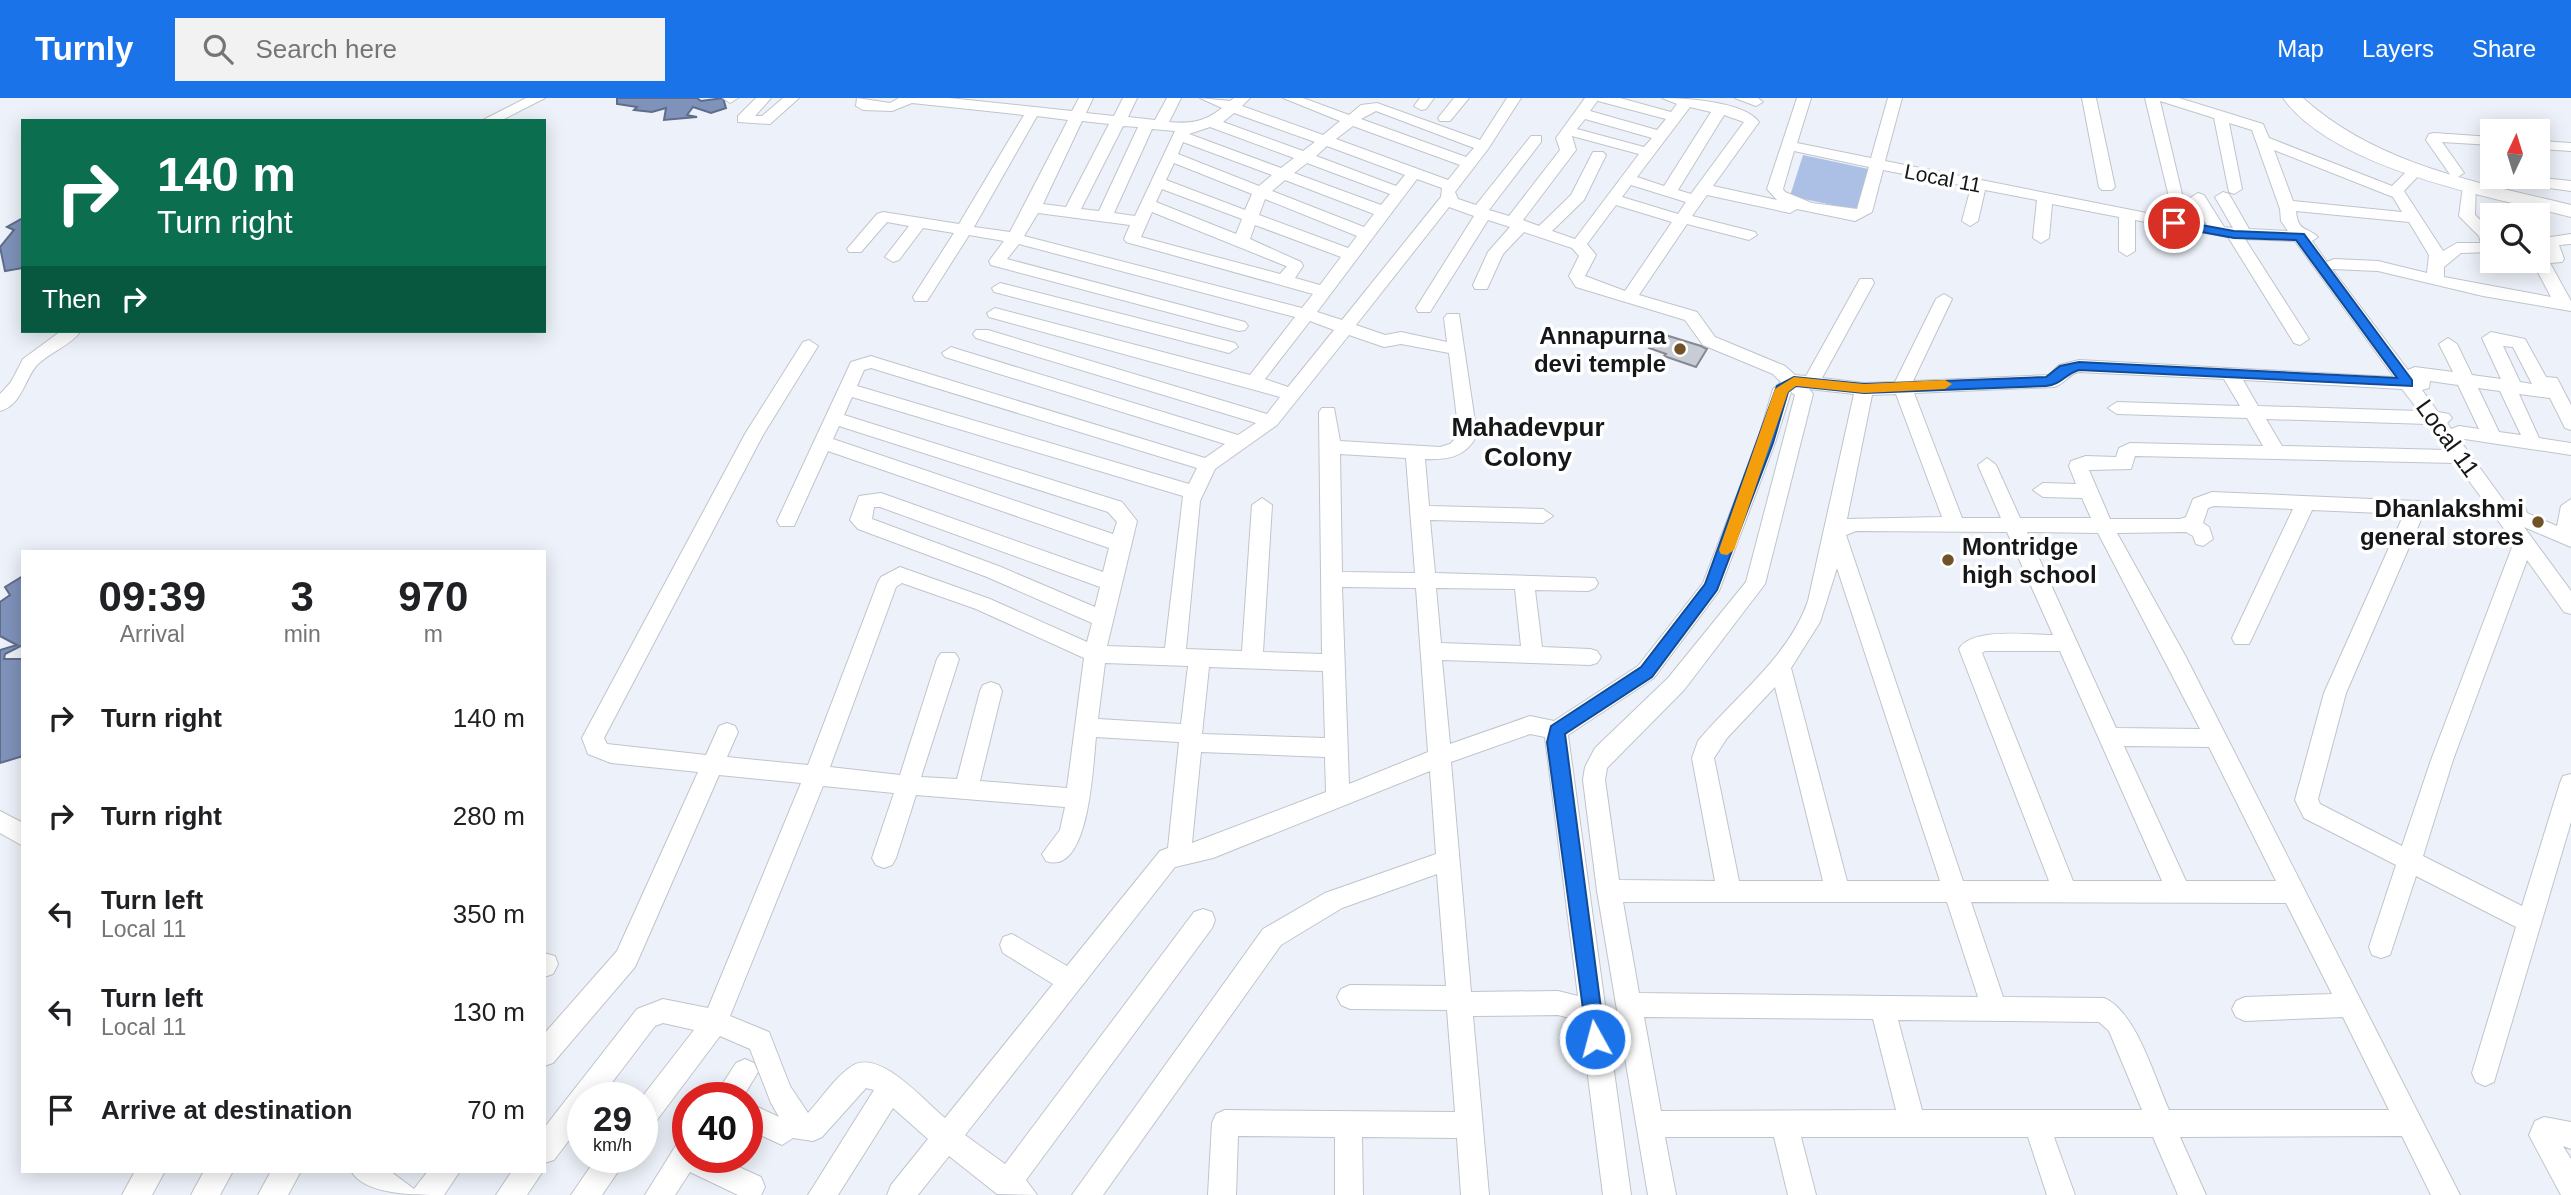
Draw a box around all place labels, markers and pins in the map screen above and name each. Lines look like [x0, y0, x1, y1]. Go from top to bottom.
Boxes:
pin [2144, 193, 2204, 253]
place label: Annapurna devi temple [1534, 322, 1667, 377]
marker: Annapurna devi temple [1672, 341, 1688, 357]
place label: Dhanlakshmi general stores [2360, 495, 2524, 550]
marker: Dhanlakshmi general stores [2530, 514, 2546, 530]
place label: Montridge high school [1962, 533, 2097, 588]
marker: Montridge high school [1940, 552, 1956, 568]

